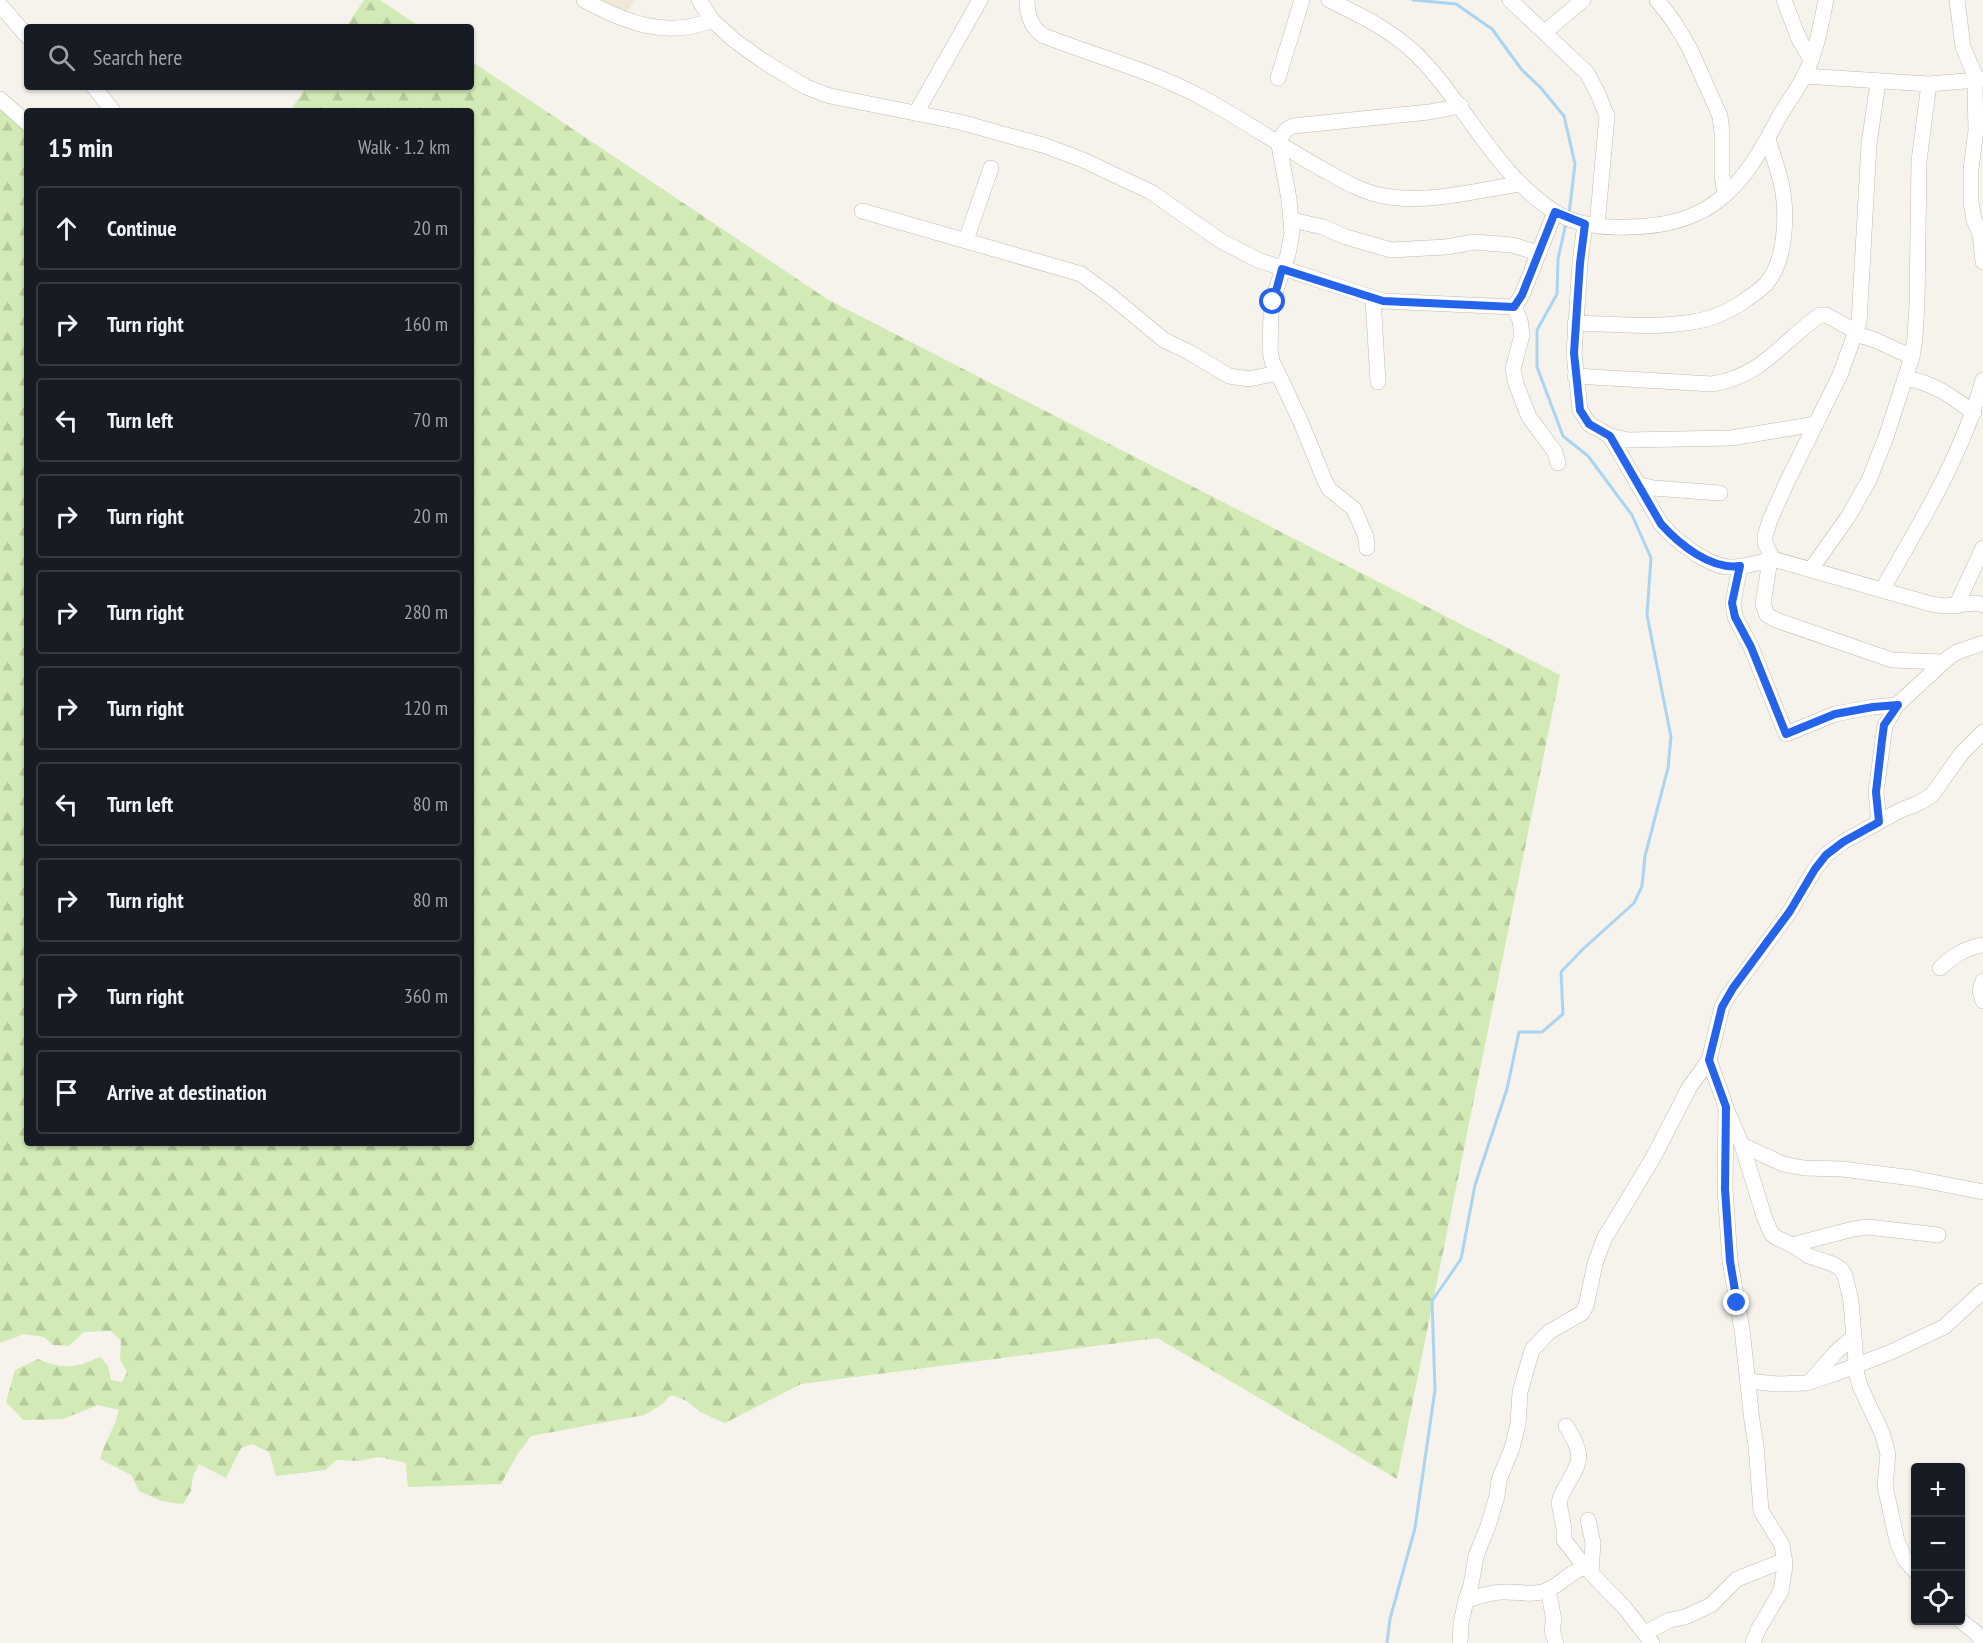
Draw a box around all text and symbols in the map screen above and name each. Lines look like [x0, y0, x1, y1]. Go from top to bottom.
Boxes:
search box [24, 24, 474, 90]
icon: search [45, 41, 78, 74]
text: Search here [93, 43, 182, 71]
text: 15 min [48, 131, 113, 164]
text: Walk · 1.2 km [358, 134, 450, 160]
icon: ahead [50, 212, 83, 245]
text: Continue [107, 214, 177, 242]
text: 20 m [413, 215, 448, 241]
route start [1259, 288, 1285, 314]
icon: right [50, 308, 83, 341]
text: Turn right [107, 310, 184, 338]
text: 160 m [404, 311, 448, 337]
icon: left [50, 404, 83, 437]
text: Turn left [107, 406, 173, 434]
text: 70 m [413, 407, 448, 433]
icon: right [50, 500, 83, 533]
text: Turn right [107, 502, 184, 530]
text: 20 m [413, 503, 448, 529]
icon: right [50, 596, 83, 629]
text: Turn right [107, 598, 184, 626]
text: 280 m [404, 599, 448, 625]
icon: right [50, 692, 83, 725]
text: Turn right [107, 694, 184, 722]
text: 120 m [404, 695, 448, 721]
icon: left [50, 788, 83, 821]
text: Turn left [107, 790, 173, 818]
text: 80 m [413, 791, 448, 817]
icon: right [50, 884, 83, 917]
text: Turn right [107, 886, 184, 914]
text: 80 m [413, 887, 448, 913]
icon: right [50, 980, 83, 1013]
text: Turn right [107, 982, 184, 1010]
text: 360 m [404, 983, 448, 1009]
icon: arrive [50, 1076, 83, 1109]
text: Arrive at destination [107, 1078, 267, 1106]
route end [1723, 1289, 1749, 1315]
map controls [1911, 1463, 1965, 1625]
button: + [1911, 1463, 1965, 1517]
button: − [1911, 1517, 1965, 1571]
button: locate [1911, 1571, 1965, 1625]

